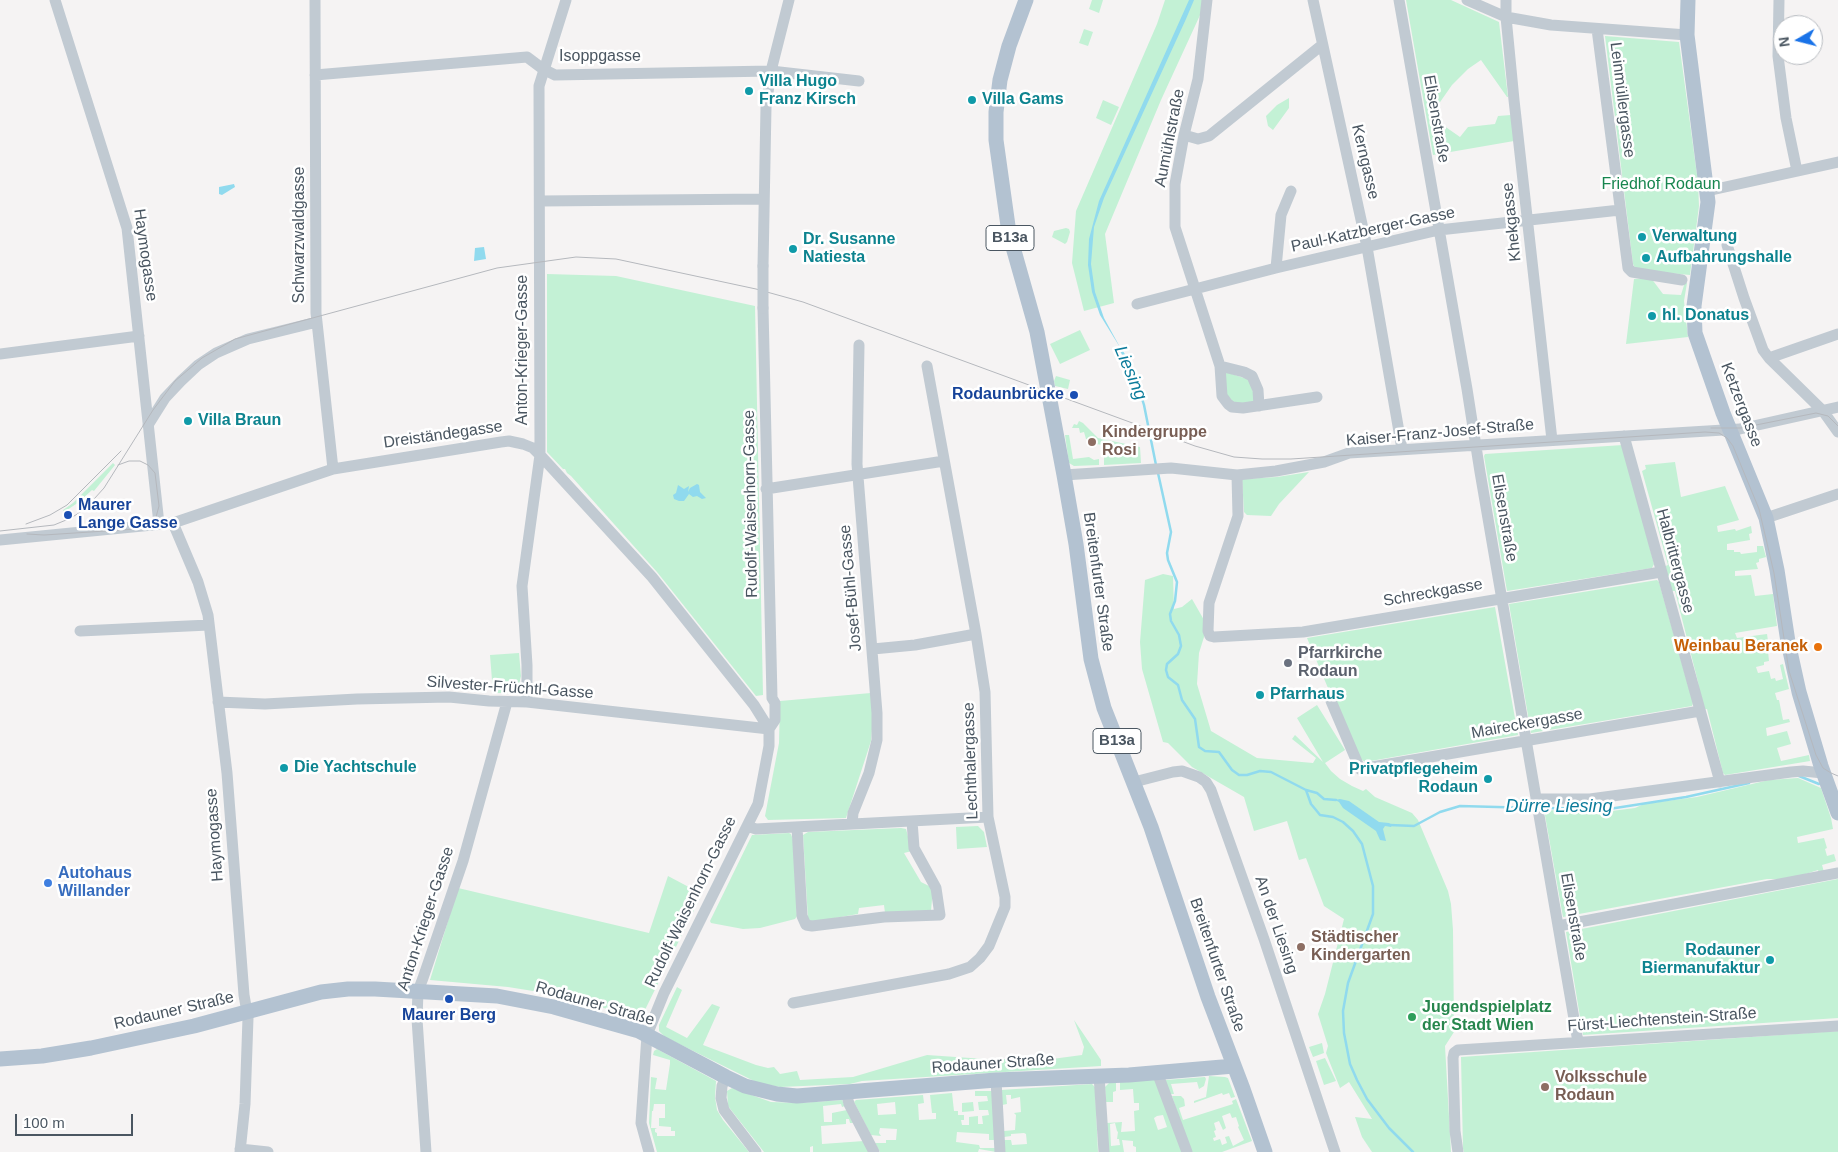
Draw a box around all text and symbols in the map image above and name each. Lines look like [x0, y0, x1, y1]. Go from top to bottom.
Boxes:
north arrow [1773, 15, 1823, 65]
text: N [1776, 36, 1793, 48]
street label: Leinmüllergasse [1605, 41, 1639, 159]
street label: Isoppgasse [559, 47, 641, 67]
place label: Villa Hugo Franz Kirsch [759, 72, 856, 110]
street label: Elisenstraße [1419, 74, 1453, 164]
marker: Villa Hugo Franz Kirsch [743, 85, 755, 97]
street label: Aumühlstraße [1151, 87, 1189, 189]
place label: Villa Gams [982, 90, 1064, 110]
marker: Villa Gams [966, 94, 978, 106]
street label: Kerngasse [1347, 123, 1383, 201]
street label: Schwarzwaldgasse [290, 167, 310, 303]
park label: Friedhof Rodaun [1601, 175, 1721, 195]
street label: Khekgasse [1498, 182, 1526, 262]
street label: Paul-Katzberger-Gasse [1289, 203, 1457, 257]
street label: Haymogasse [129, 207, 161, 303]
road number: B13a [986, 226, 1034, 250]
place label: Verwaltung [1652, 227, 1737, 247]
place label: Dr. Susanne Natiesta [803, 230, 895, 268]
marker: Verwaltung [1636, 231, 1648, 243]
marker: Dr. Susanne Natiesta [787, 243, 799, 255]
place label: Aufbahrungshalle [1656, 248, 1792, 268]
marker: Aufbahrungshalle [1640, 252, 1652, 264]
street label: Anton-Krieger-Gasse [513, 275, 533, 425]
place label: hl. Donatus [1662, 306, 1749, 326]
marker: hl. Donatus [1646, 310, 1658, 322]
water label: Liesing [1109, 343, 1151, 403]
street label: Ketzergasse [1716, 360, 1766, 450]
place label: Rodaunbrücke [952, 385, 1064, 405]
marker: Rodaunbrücke [1068, 389, 1080, 401]
street label: Rudolf-Waisenhorn-Gasse [740, 410, 762, 598]
place label: Villa Braun [198, 411, 281, 431]
marker: Villa Braun [182, 415, 194, 427]
street label: Kaiser-Franz-Josef-Straße [1345, 415, 1535, 451]
street label: Dreiständegasse [382, 417, 504, 453]
place label: Kindergruppe Rosi [1102, 423, 1207, 461]
marker: Kindergruppe Rosi [1086, 436, 1098, 448]
street label: Elisenstraße [1487, 473, 1521, 563]
place label: Maurer Lange Gasse [78, 496, 178, 534]
street label: Halbrittergasse [1652, 507, 1698, 615]
marker: Maurer Lange Gasse [62, 509, 74, 521]
street label: Breitenfurter Straße [1079, 511, 1117, 653]
street label: Josef-Bühl-Gasse [836, 524, 866, 652]
street label: Schreckgasse [1382, 575, 1484, 611]
place label: Weinbau Beranek [1674, 637, 1808, 657]
marker: Weinbau Beranek [1812, 641, 1824, 653]
place label: Pfarrkirche Rodaun [1298, 644, 1382, 682]
marker: Pfarrkirche Rodaun [1282, 657, 1294, 669]
street label: Silvester-Früchtl-Gasse [426, 673, 594, 703]
place label: Pfarrhaus [1270, 685, 1345, 705]
marker: Pfarrhaus [1254, 689, 1266, 701]
street label: Lechthalergasse [959, 702, 983, 820]
street label: Maireckergasse [1470, 705, 1584, 743]
road number: B13a [1093, 728, 1141, 754]
place label: Die Yachtschule [294, 758, 417, 778]
place label: Privatpflegeheim Rodaun [1349, 760, 1478, 798]
marker: Die Yachtschule [278, 762, 290, 774]
marker: Privatpflegeheim Rodaun [1482, 773, 1494, 785]
street label: Haymogasse [202, 788, 228, 882]
water label: Dürre Liesing [1505, 796, 1613, 818]
street label: Rudolf-Waisenhorn-Gasse [641, 813, 741, 991]
street label: Anton-Krieger-Gasse [394, 845, 458, 993]
place label: Autohaus Willander [58, 864, 132, 902]
street label: Elisenstraße [1556, 872, 1590, 962]
street label: An der Liesing [1250, 874, 1302, 976]
marker: Autohaus Willander [42, 877, 54, 889]
street label: Breitenfurter Straße [1185, 895, 1249, 1035]
place label: Städtischer Kindergarten [1311, 928, 1411, 966]
marker: Städtischer Kindergarten [1295, 941, 1307, 953]
place label: Rodauner Biermanufaktur [1642, 941, 1760, 979]
marker: Rodauner Biermanufaktur [1764, 954, 1776, 966]
street label: Rodauner Straße [533, 978, 657, 1030]
street label: Rodauner Straße [112, 988, 236, 1034]
marker: Maurer Berg [443, 993, 455, 1005]
place label: Jugendspielplatz der Stadt Wien [1422, 998, 1552, 1036]
street label: Fürst-Liechtenstein-Straße [1567, 1004, 1757, 1036]
place label: Maurer Berg [402, 1006, 496, 1026]
marker: Jugendspielplatz der Stadt Wien [1406, 1011, 1418, 1023]
street label: Rodauner Straße [931, 1050, 1055, 1078]
place label: Volksschule Rodaun [1555, 1068, 1647, 1106]
marker: Volksschule Rodaun [1539, 1081, 1551, 1093]
scale bar [18, 1104, 135, 1136]
text: 100 m [23, 1114, 65, 1131]

